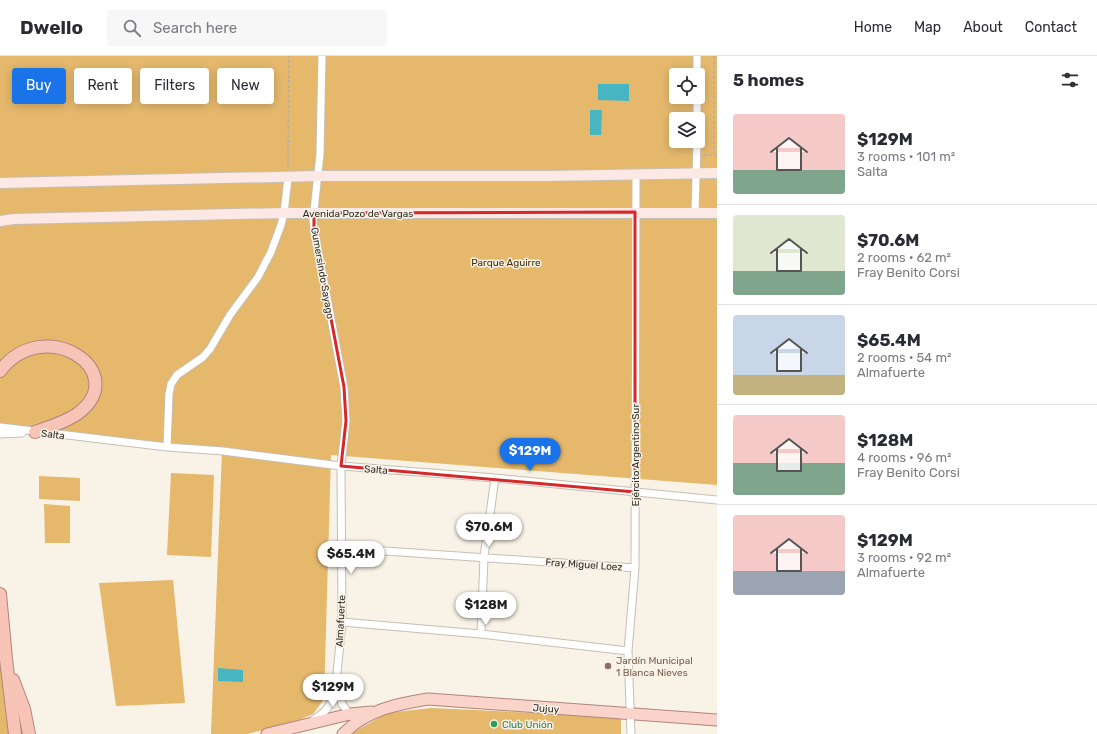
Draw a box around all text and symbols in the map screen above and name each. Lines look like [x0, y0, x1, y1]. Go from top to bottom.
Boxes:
search box [107, 10, 387, 46]
text: Dwello [20, 16, 83, 39]
icon: search [121, 17, 143, 39]
text: Search here [153, 19, 237, 37]
text: Home [854, 19, 892, 36]
text: Map [914, 19, 941, 36]
text: About [963, 19, 1003, 36]
text: Contact [1025, 19, 1077, 36]
chip: Buy [12, 68, 66, 104]
chip: Rent [74, 68, 132, 104]
chip: Filters [140, 68, 209, 104]
chip: New [217, 68, 274, 104]
map controls [669, 68, 705, 148]
button: locate [669, 68, 705, 104]
icon: filters [1059, 69, 1081, 91]
text: 5 homes [733, 70, 804, 90]
button: layers [669, 112, 705, 148]
text: $129M [857, 129, 913, 149]
icon: home [765, 130, 813, 178]
text: 3 rooms · 101 m² [857, 149, 955, 164]
text: Salta [857, 164, 888, 179]
street label: Avenida Pozo de Vargas [303, 208, 413, 220]
street label: Gumersindo Sayago [308, 226, 336, 320]
text: $70.6M [857, 230, 919, 250]
icon: home [765, 231, 813, 279]
text: 2 rooms · 62 m² [857, 250, 951, 265]
park label: Parque Aguirre [471, 257, 541, 269]
text: Fray Benito Corsi [857, 265, 960, 280]
text: $65.4M [857, 330, 921, 350]
icon: home [765, 331, 813, 379]
text: 2 rooms · 54 m² [857, 350, 951, 365]
text: Almafuerte [857, 365, 925, 380]
street label: Ejército Argentino Sur [630, 404, 642, 506]
street label: Salta [40, 428, 65, 442]
text: $128M [857, 430, 913, 450]
icon: home [765, 431, 813, 479]
pin: $129M [502, 438, 558, 472]
text: $129M [509, 443, 551, 458]
text: 4 rooms · 96 m² [857, 450, 951, 465]
street label: Salta [364, 463, 388, 477]
text: Fray Benito Corsi [857, 465, 960, 480]
pin: $70.6M [456, 514, 522, 548]
text: $70.6M [465, 519, 513, 534]
text: $129M [857, 530, 913, 550]
icon: home [765, 531, 813, 579]
pin: $65.4M [318, 541, 384, 575]
text: $65.4M [327, 546, 375, 561]
text: 3 rooms · 92 m² [857, 550, 951, 565]
street label: Fray Miguel Loez [545, 556, 623, 574]
text: Almafuerte [857, 565, 925, 580]
pin: $128M [458, 592, 514, 626]
street label: Almafuerte [334, 594, 348, 647]
text: $128M [464, 597, 508, 612]
place label: Jardín Municipal 1 Blanca Nieves [616, 655, 693, 679]
marker: Jardín Municipal 1 Blanca Nieves [603, 661, 613, 671]
pin: $129M [305, 674, 361, 708]
text: $129M [312, 679, 354, 694]
street label: Jujuy [532, 702, 560, 716]
marker: Club Unión [489, 719, 499, 729]
place label: Club Unión [502, 719, 553, 731]

